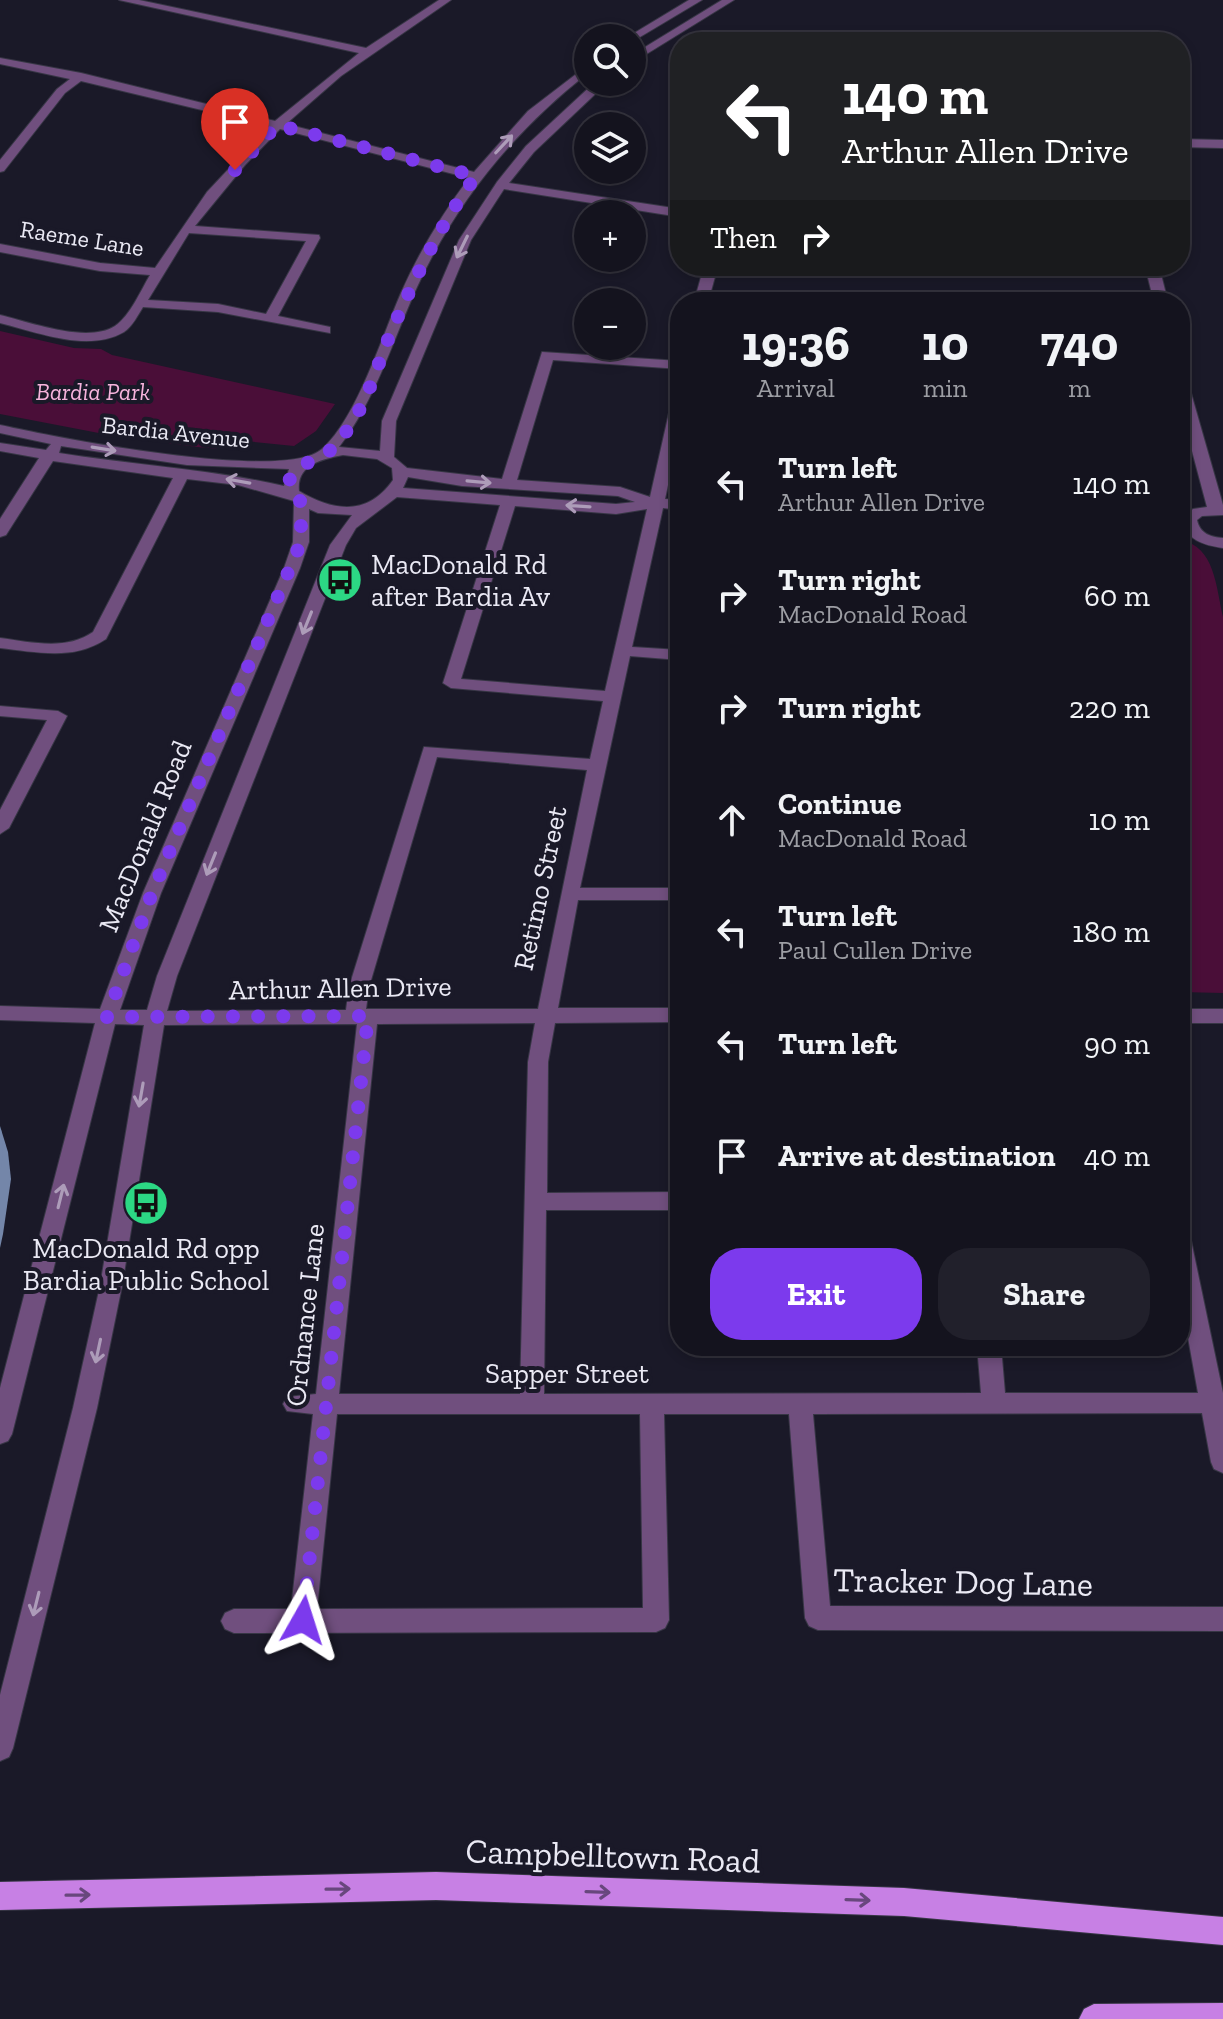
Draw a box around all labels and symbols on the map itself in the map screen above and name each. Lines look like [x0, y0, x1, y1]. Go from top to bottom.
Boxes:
pin [201, 88, 269, 170]
one-way arrow [494, 135, 512, 155]
street label: Raeme Lane [18, 214, 146, 262]
one-way arrow [454, 234, 469, 258]
park label: Bardia Park [36, 377, 150, 406]
street label: Bardia Avenue [101, 410, 251, 454]
one-way arrow [91, 442, 116, 457]
one-way arrow [226, 472, 251, 487]
one-way arrow [465, 475, 492, 490]
one-way arrow [565, 498, 592, 513]
place label: MacDonald Rd after Bardia Av [371, 548, 550, 613]
bus stop icon: MacDonald Rd after Bardia Av [316, 556, 364, 604]
one-way arrow [299, 610, 313, 635]
street label: MacDonald Road [92, 735, 198, 937]
street label: Retimo Street [506, 802, 574, 973]
one-way arrow [202, 851, 217, 876]
street label: Arthur Allen Drive [228, 970, 452, 1006]
one-way arrow [132, 1082, 147, 1107]
bus stop icon: MacDonald Rd opp Bardia Public School [122, 1179, 170, 1227]
one-way arrow [55, 1183, 70, 1209]
street label: Ordnance Lane [279, 1222, 331, 1408]
place label: MacDonald Rd opp Bardia Public School [23, 1232, 269, 1297]
one-way arrow [89, 1338, 104, 1363]
street label: Sapper Street [485, 1357, 650, 1390]
street label: Tracker Dog Lane [833, 1559, 1093, 1605]
position arrow [261, 1578, 345, 1662]
one-way arrow [28, 1590, 43, 1616]
street label: Campbelltown Road [465, 1830, 761, 1882]
one-way arrow [324, 1881, 351, 1896]
one-way arrow [584, 1884, 611, 1899]
one-way arrow [64, 1888, 91, 1903]
one-way arrow [844, 1893, 871, 1908]

